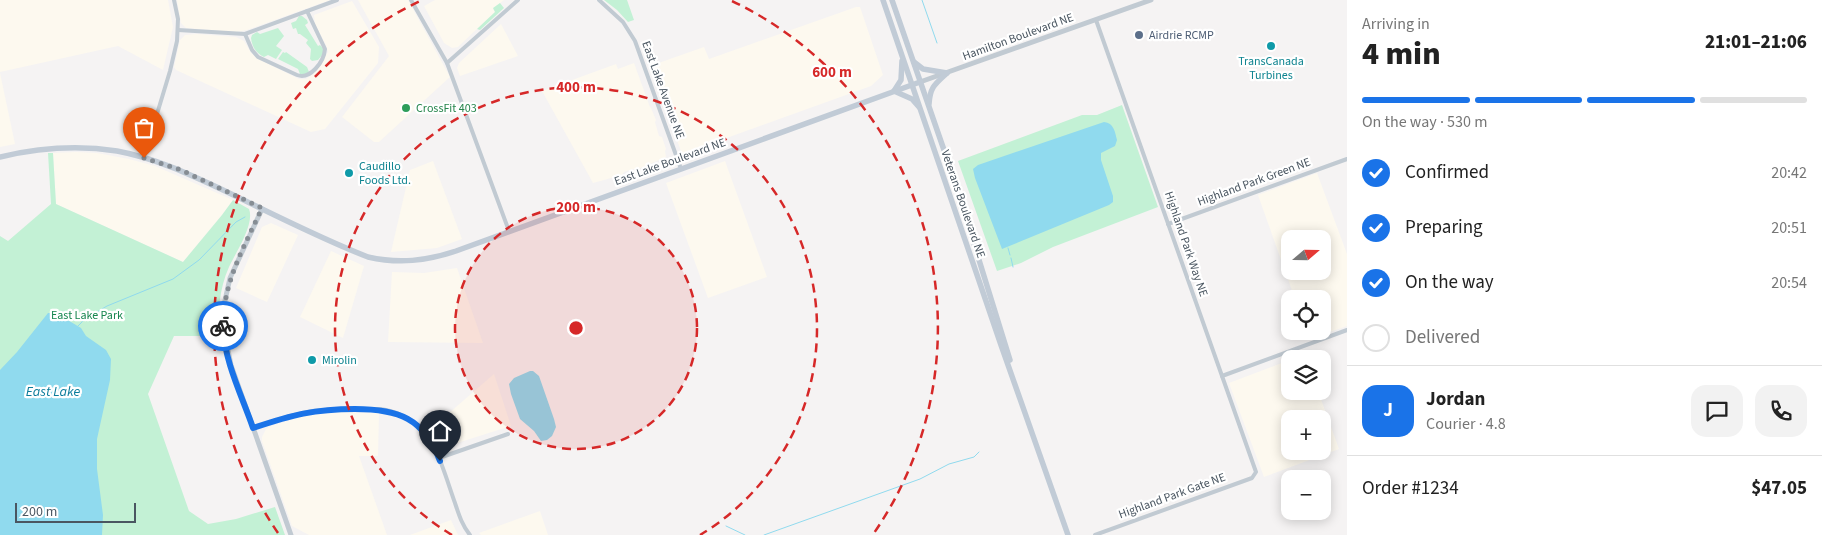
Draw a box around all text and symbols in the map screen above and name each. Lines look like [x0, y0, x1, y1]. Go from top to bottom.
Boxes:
street label: Hamilton Boulevard NE [960, 9, 1076, 65]
text: Arriving in [1362, 13, 1430, 35]
place label: Airdrie RCMP [1149, 27, 1214, 44]
marker: Airdrie RCMP [1133, 29, 1145, 41]
text: 21:01–21:06 [1705, 29, 1807, 56]
text: 4 min [1362, 31, 1441, 77]
street label: East Lake Avenue NE [637, 39, 689, 141]
marker: TransCanada Turbines [1265, 40, 1277, 52]
place label: TransCanada Turbines [1238, 53, 1304, 84]
text: 600 m [812, 62, 852, 83]
text: 400 m [556, 77, 596, 98]
place label: CrossFit 403 [416, 100, 477, 117]
marker: CrossFit 403 [400, 102, 412, 114]
pin [123, 107, 165, 158]
text: On the way · 530 m [1362, 111, 1487, 133]
icon: bag [130, 114, 158, 142]
street label: East Lake Boulevard NE [612, 134, 728, 190]
street label: Veterans Boulevard NE [937, 148, 989, 260]
street label: Highland Park Green NE [1195, 154, 1313, 210]
place label: Caudillo Foods Ltd. [359, 158, 411, 189]
icon: check [1362, 159, 1390, 187]
text: Confirmed [1405, 159, 1489, 186]
text: 20:42 [1771, 162, 1807, 184]
marker: Caudillo Foods Ltd. [343, 167, 355, 179]
street label: Highland Park Way NE [1160, 189, 1212, 299]
text: 200 m [556, 197, 596, 218]
icon: check [1362, 214, 1390, 242]
text: Preparing [1405, 214, 1483, 241]
text: 20:51 [1771, 217, 1807, 239]
north arrow [1281, 230, 1331, 280]
map controls [1281, 230, 1331, 520]
icon: check [1362, 269, 1390, 297]
text: On the way [1405, 269, 1494, 296]
text: 20:54 [1771, 272, 1807, 294]
button: locate [1281, 290, 1331, 340]
courier [198, 301, 248, 351]
park label: East Lake Park [51, 307, 123, 324]
icon: bike [209, 312, 237, 340]
centre of rings [567, 319, 585, 337]
text: Delivered [1405, 324, 1480, 351]
button: layers [1281, 350, 1331, 400]
place label: Mirolin [322, 352, 357, 369]
marker: Mirolin [306, 354, 318, 366]
water label: East Lake [26, 382, 80, 402]
button: chat [1691, 385, 1743, 437]
button: phone [1755, 385, 1807, 437]
text: Jordan [1426, 386, 1485, 413]
text: J [1383, 397, 1393, 424]
pin [419, 410, 461, 461]
button: + [1281, 410, 1331, 460]
text: Courier · 4.8 [1426, 413, 1506, 435]
icon: home [426, 417, 454, 445]
street label: Highland Park Gate NE [1116, 469, 1228, 523]
button: − [1281, 470, 1331, 520]
text: Order #1234 [1362, 475, 1459, 502]
text: $47.05 [1751, 475, 1807, 502]
scale bar [15, 500, 136, 523]
text: 200 m [22, 502, 57, 522]

